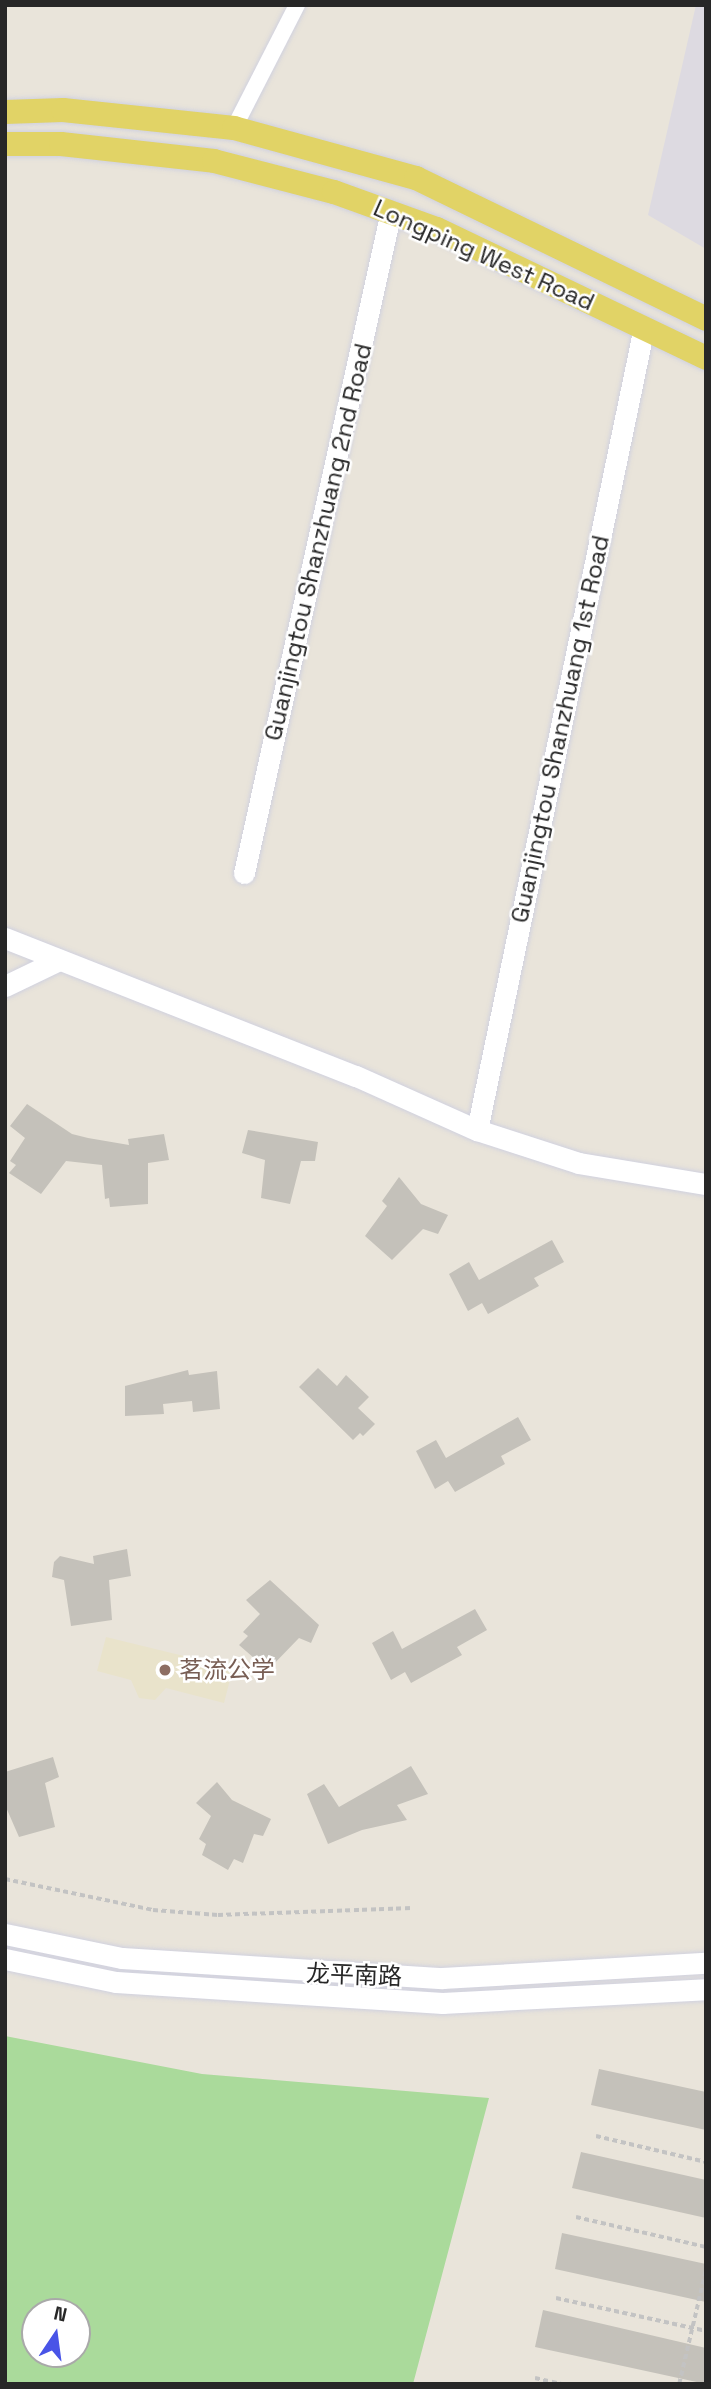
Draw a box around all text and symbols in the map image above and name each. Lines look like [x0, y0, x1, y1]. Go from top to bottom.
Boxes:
street label: Longping West Road [369, 193, 599, 317]
street label: Guanjingtou Shanzhuang 2nd Road [258, 341, 378, 743]
street label: Guanjingtou Shanzhuang 1st Road [505, 533, 615, 925]
place label: 茗流公学 [179, 1656, 275, 1684]
marker: 茗流公学 [157, 1662, 173, 1678]
street label: 龙平南路 [306, 1959, 402, 1991]
north arrow [21, 2298, 91, 2368]
text: N [51, 2300, 69, 2328]

